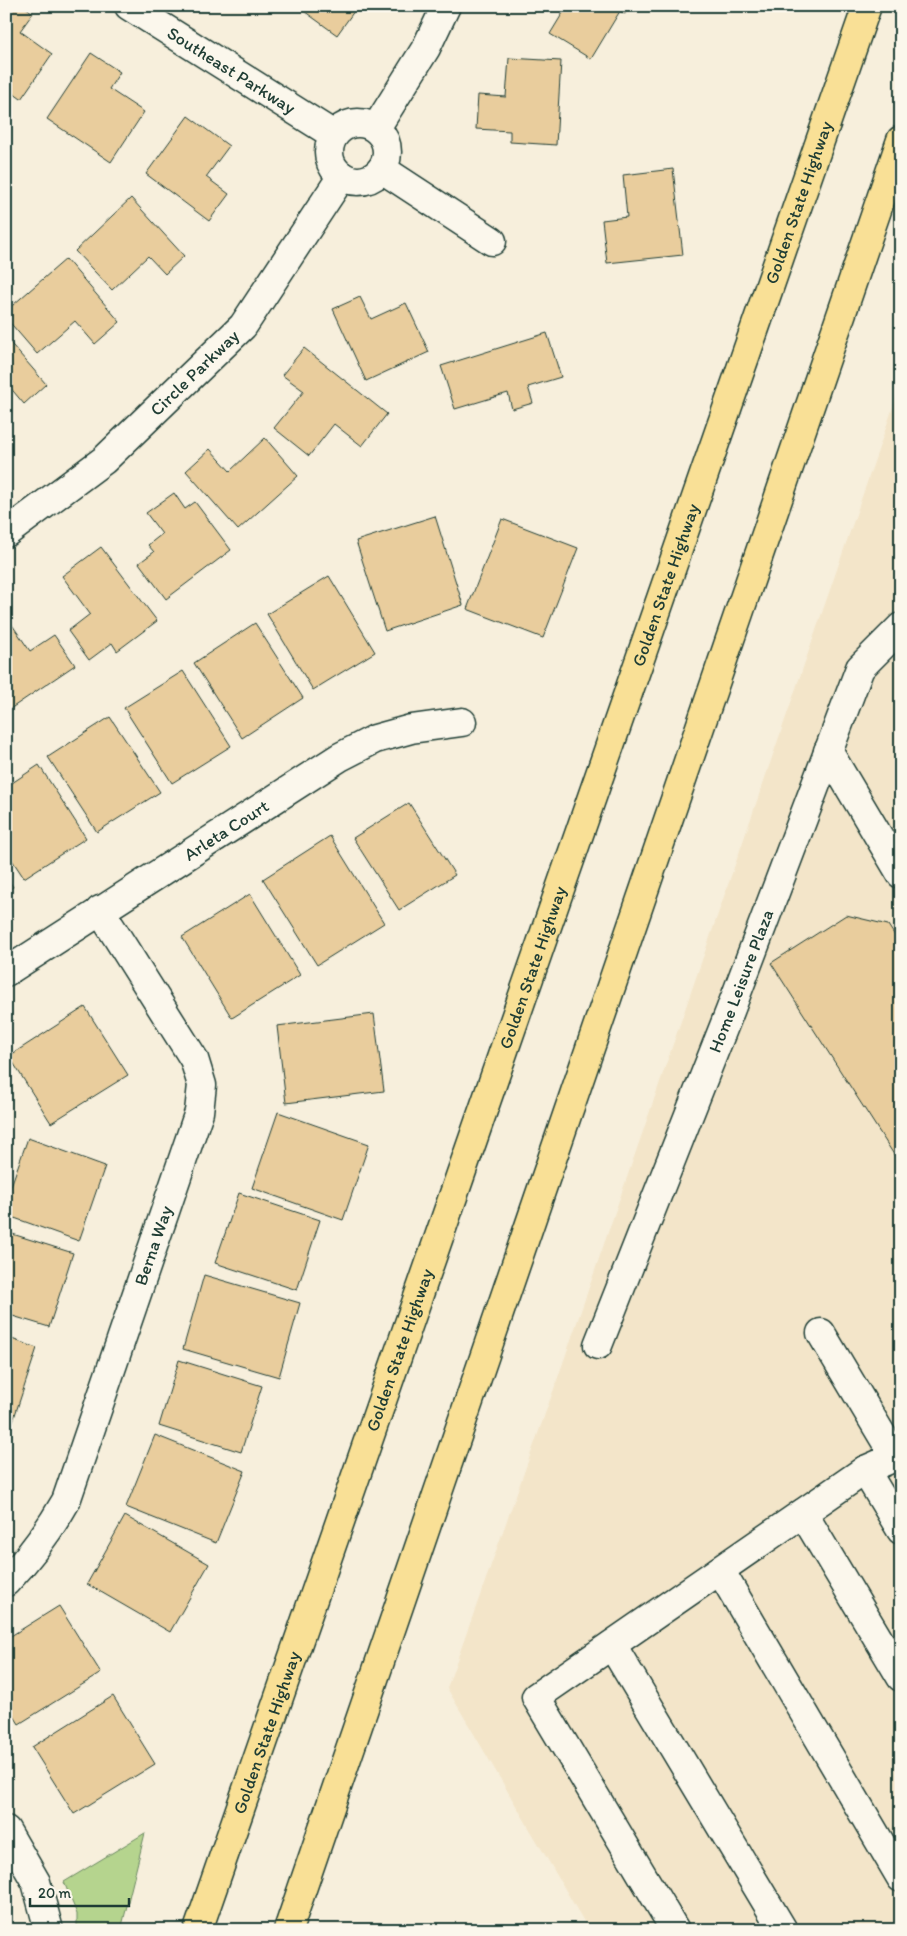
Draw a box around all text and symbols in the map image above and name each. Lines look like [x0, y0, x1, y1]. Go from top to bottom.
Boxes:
street label: Southeast Parkway [163, 22, 300, 119]
street label: Golden State Highway [760, 118, 837, 287]
street label: Circle Parkway [145, 324, 244, 421]
street label: Golden State Highway [627, 500, 704, 669]
street label: Arleta Court [180, 795, 273, 866]
street label: Golden State Highway [494, 883, 571, 1052]
street label: Home Leisure Plaza [704, 906, 778, 1056]
street label: Berna Way [129, 1202, 177, 1288]
street label: Golden State Highway [361, 1265, 438, 1434]
street label: Golden State Highway [228, 1648, 305, 1817]
scale bar [30, 1876, 129, 1908]
text: 20 m [38, 1884, 72, 1902]

